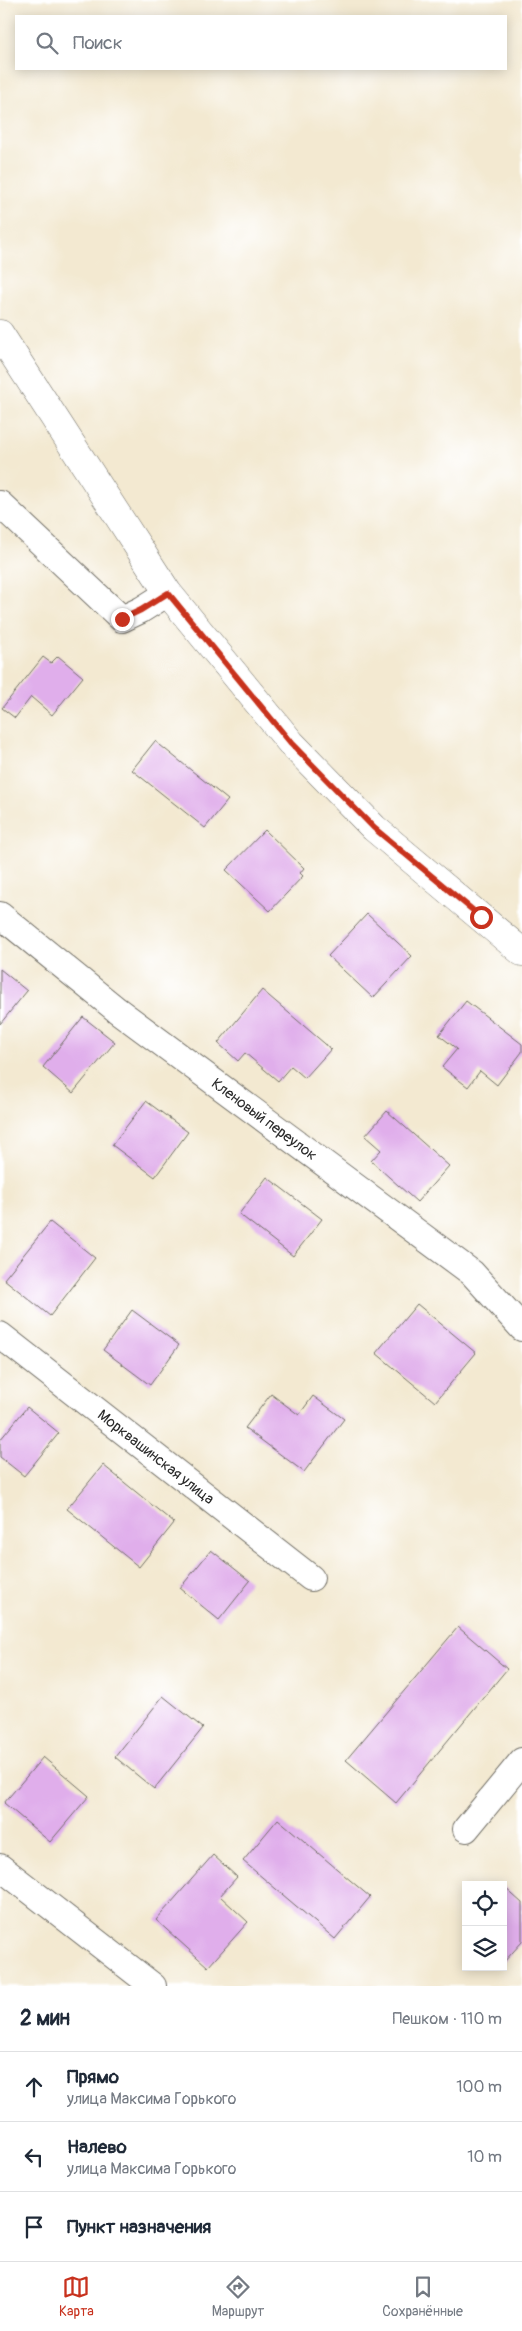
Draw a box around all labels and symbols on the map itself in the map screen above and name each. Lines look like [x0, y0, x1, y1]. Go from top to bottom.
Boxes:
route end [111, 608, 134, 631]
route start [470, 906, 493, 929]
street label: Кленовый переулок [208, 1074, 321, 1165]
street label: Морквашинская улица [94, 1405, 218, 1508]

